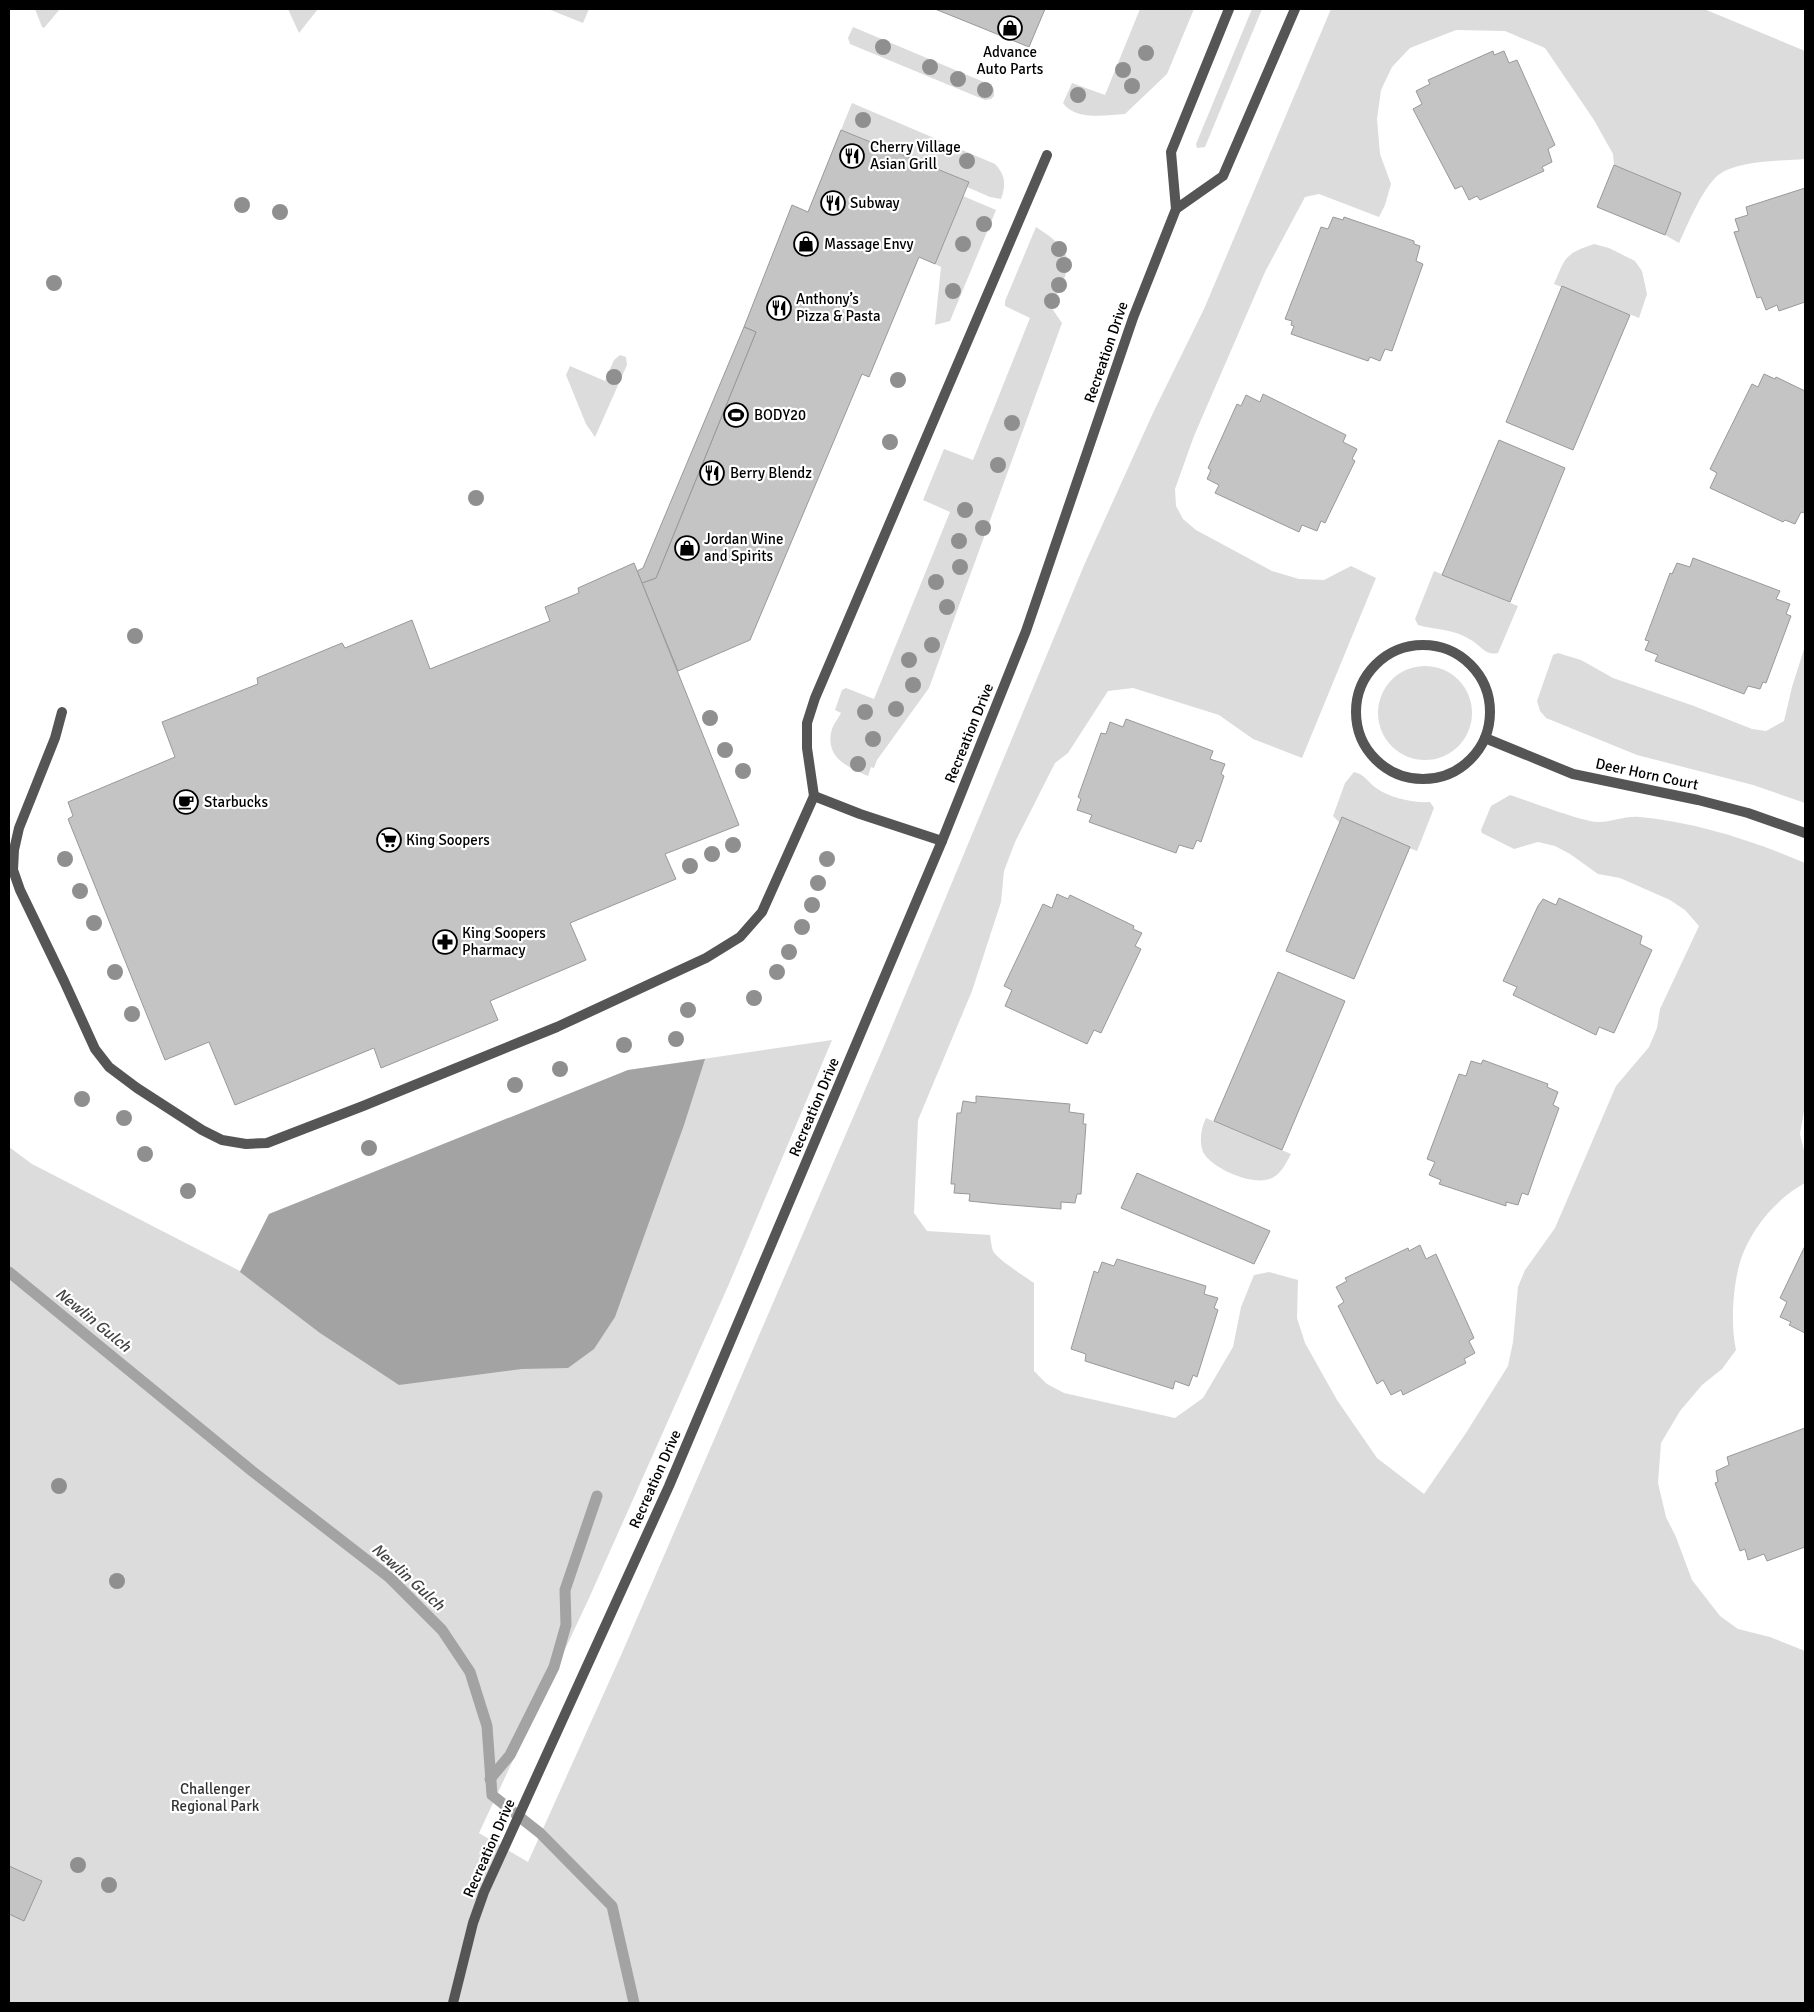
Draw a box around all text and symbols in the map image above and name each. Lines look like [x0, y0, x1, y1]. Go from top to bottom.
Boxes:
shop icon: Advance Auto Parts [997, 15, 1023, 41]
place label: Advance Auto Parts [977, 43, 1044, 78]
place label: Cherry Village Asian Grill [870, 138, 961, 173]
restaurant icon: Cherry Village Asian Grill [839, 143, 865, 169]
restaurant icon: Subway [820, 190, 846, 216]
place label: Subway [850, 194, 900, 212]
shop icon: Massage Envy [793, 231, 819, 257]
place label: Massage Envy [824, 235, 913, 253]
place label: Anthony’s Pizza & Pasta [796, 290, 881, 325]
restaurant icon: Anthony’s Pizza & Pasta [766, 295, 792, 321]
street label: Recreation Drive [1080, 299, 1132, 405]
sports icon: BODY20 [723, 402, 749, 428]
place label: BODY20 [754, 406, 806, 424]
restaurant icon: Berry Blendz [699, 460, 725, 486]
place label: Berry Blendz [730, 464, 812, 482]
place label: Jordan Wine and Spirits [704, 530, 783, 565]
shop icon: Jordan Wine and Spirits [674, 535, 700, 561]
street label: Recreation Drive [941, 681, 997, 785]
street label: Deer Horn Court [1594, 754, 1700, 794]
cafe icon: Starbucks [173, 789, 199, 815]
place label: Starbucks [204, 793, 268, 811]
supermarket icon: King Soopers [376, 827, 402, 853]
place label: King Soopers [406, 831, 490, 849]
place label: King Soopers Pharmacy [462, 924, 546, 959]
pharmacy icon: King Soopers Pharmacy [432, 929, 458, 955]
street label: Recreation Drive [785, 1055, 843, 1159]
water label: Newlin Gulch [51, 1284, 136, 1357]
street label: Recreation Drive [625, 1427, 685, 1531]
water label: Newlin Gulch [367, 1539, 450, 1616]
park label: Challenger Regional Park [171, 1780, 260, 1815]
street label: Recreation Drive [459, 1796, 519, 1900]

